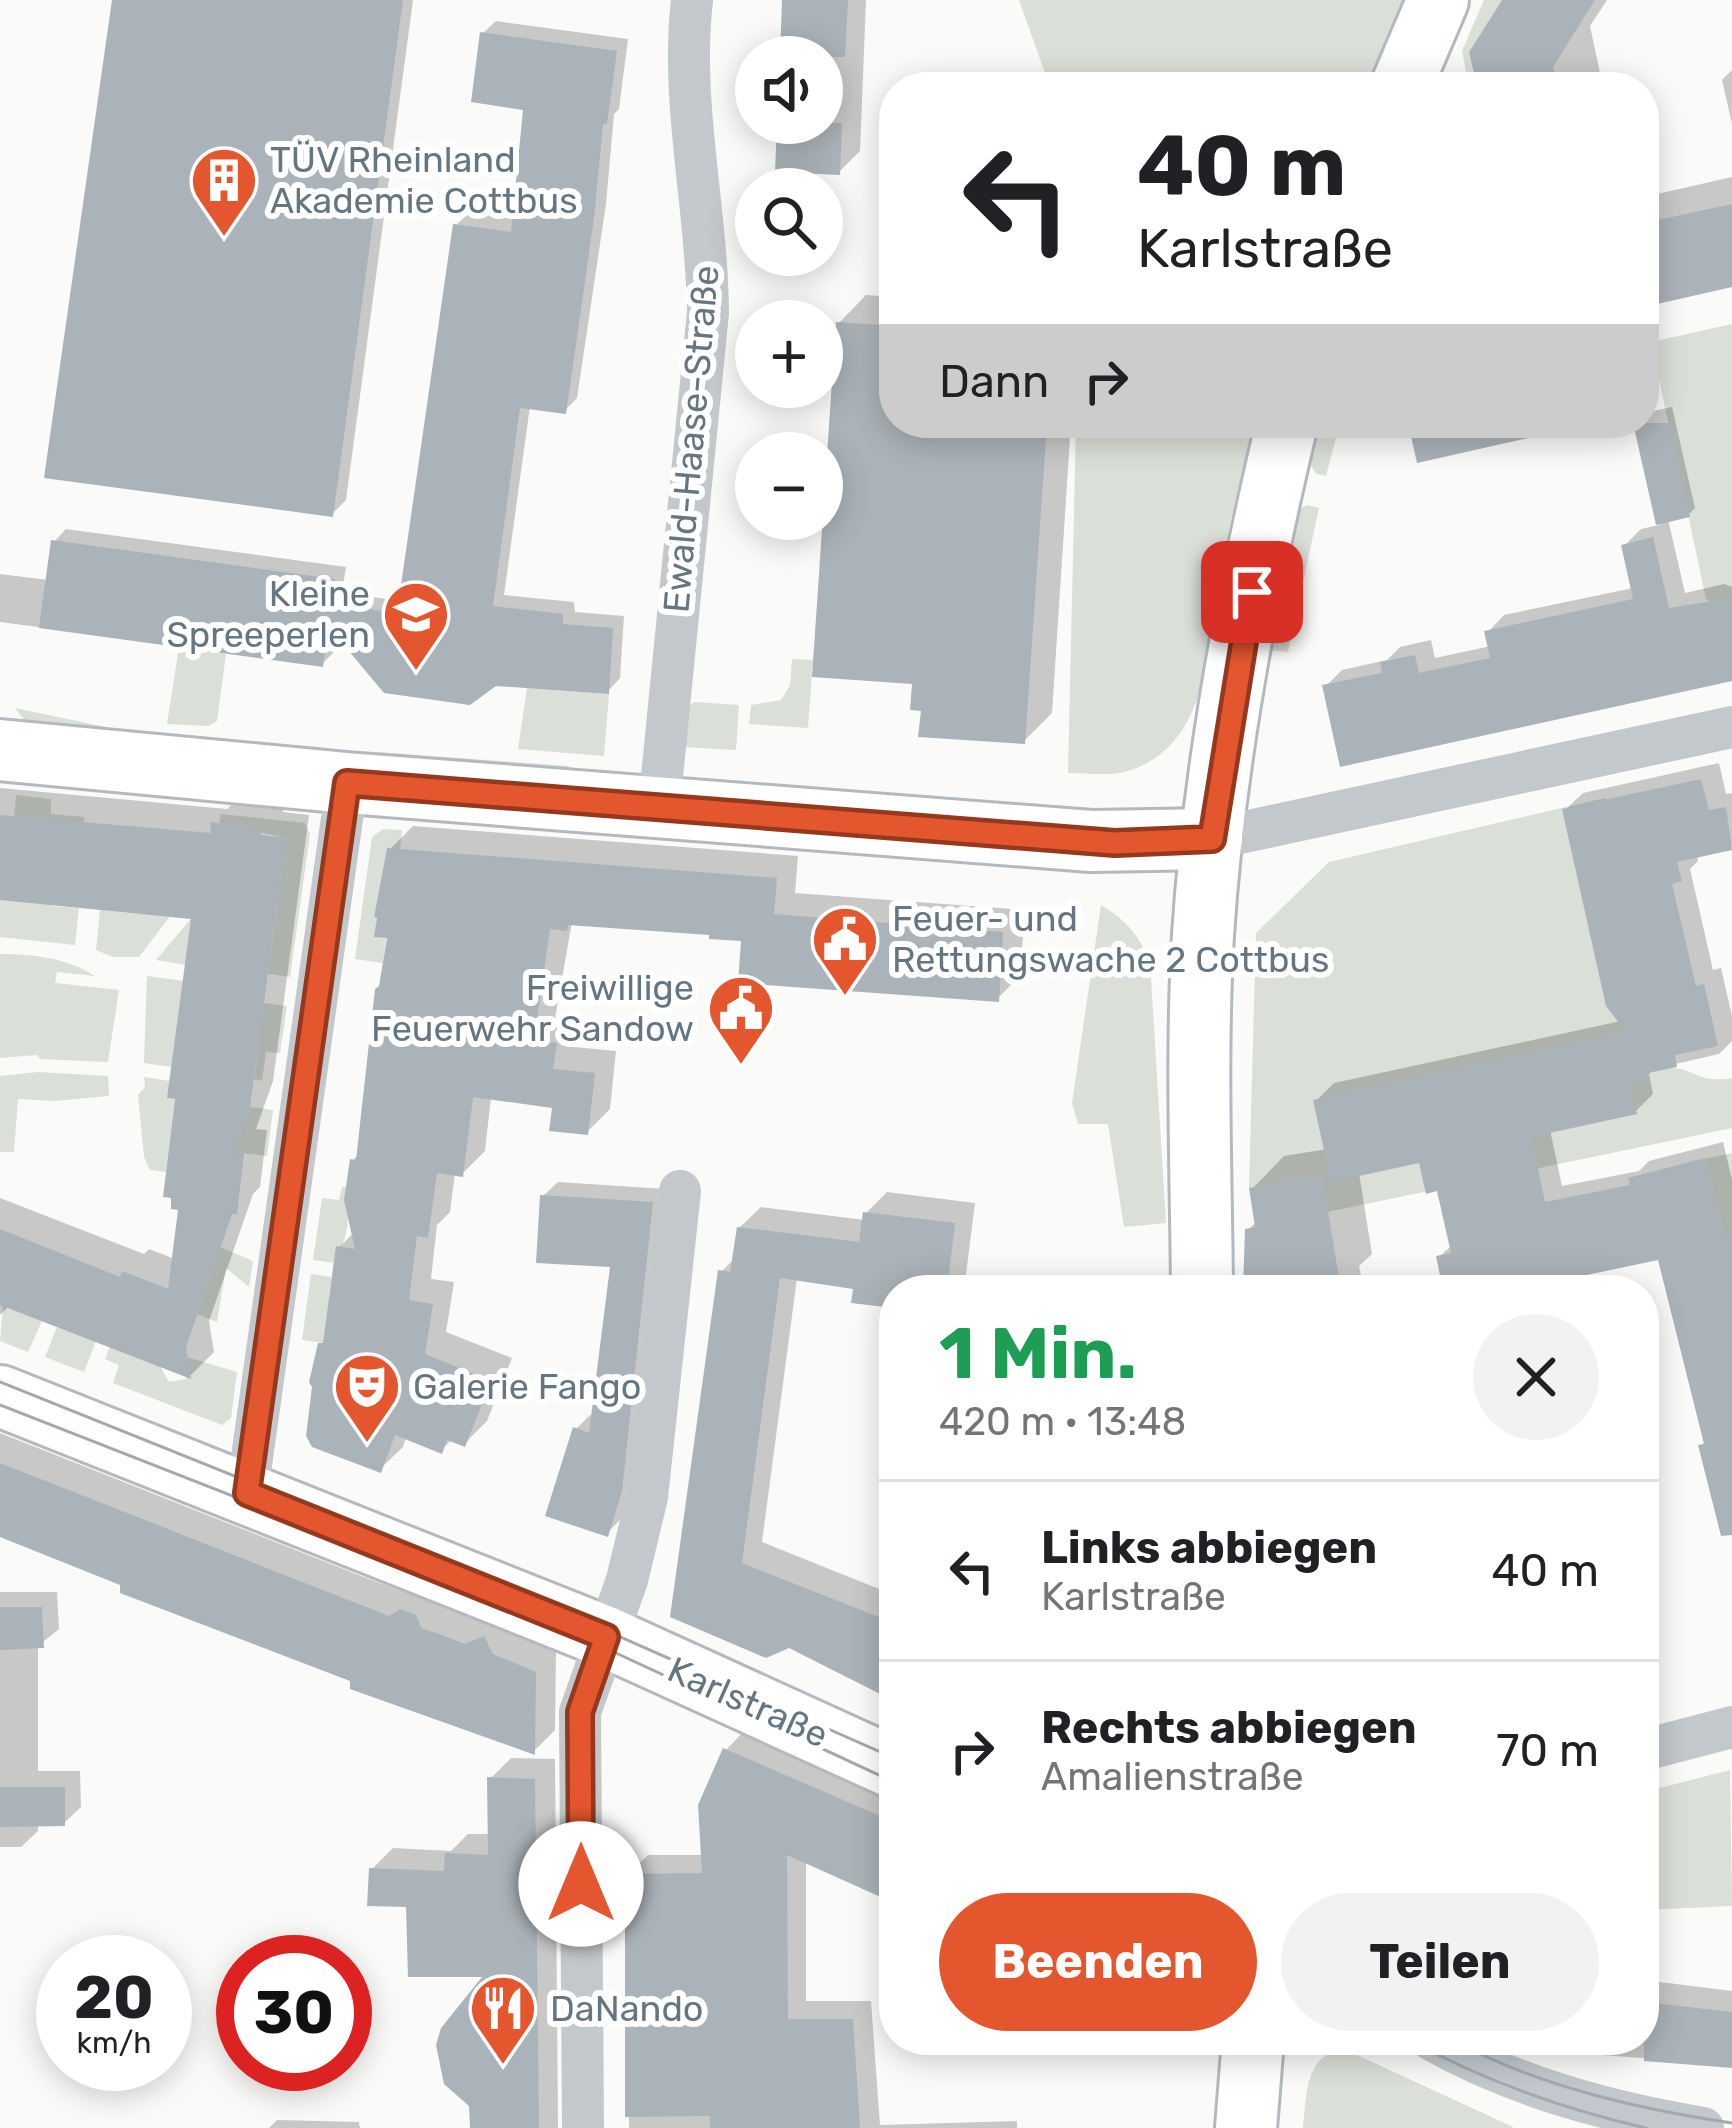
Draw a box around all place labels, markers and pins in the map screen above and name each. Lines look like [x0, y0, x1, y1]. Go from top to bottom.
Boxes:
place label: TÜV Rheinland Akademie Cottbus [270, 138, 578, 222]
building icon: TÜV Rheinland Akademie Cottbus [189, 145, 259, 239]
pin [1201, 541, 1303, 643]
place label: Kleine Spreeperlen [166, 572, 370, 656]
school or university icon: Kleine Spreeperlen [381, 579, 451, 673]
place label: Feuer- und Rettungswache 2 Cottbus [892, 897, 1329, 981]
public building icon: Feuer- und Rettungswache 2 Cottbus [810, 904, 880, 998]
place label: Freiwillige Feuerwehr Sandow [371, 966, 694, 1050]
public building icon: Freiwillige Feuerwehr Sandow [706, 973, 776, 1067]
theatre icon: Galerie Fango [332, 1351, 402, 1445]
place label: Galerie Fango [413, 1365, 642, 1408]
restaurant icon: DaNando [468, 1973, 538, 2067]
place label: DaNando [550, 1987, 703, 2030]

